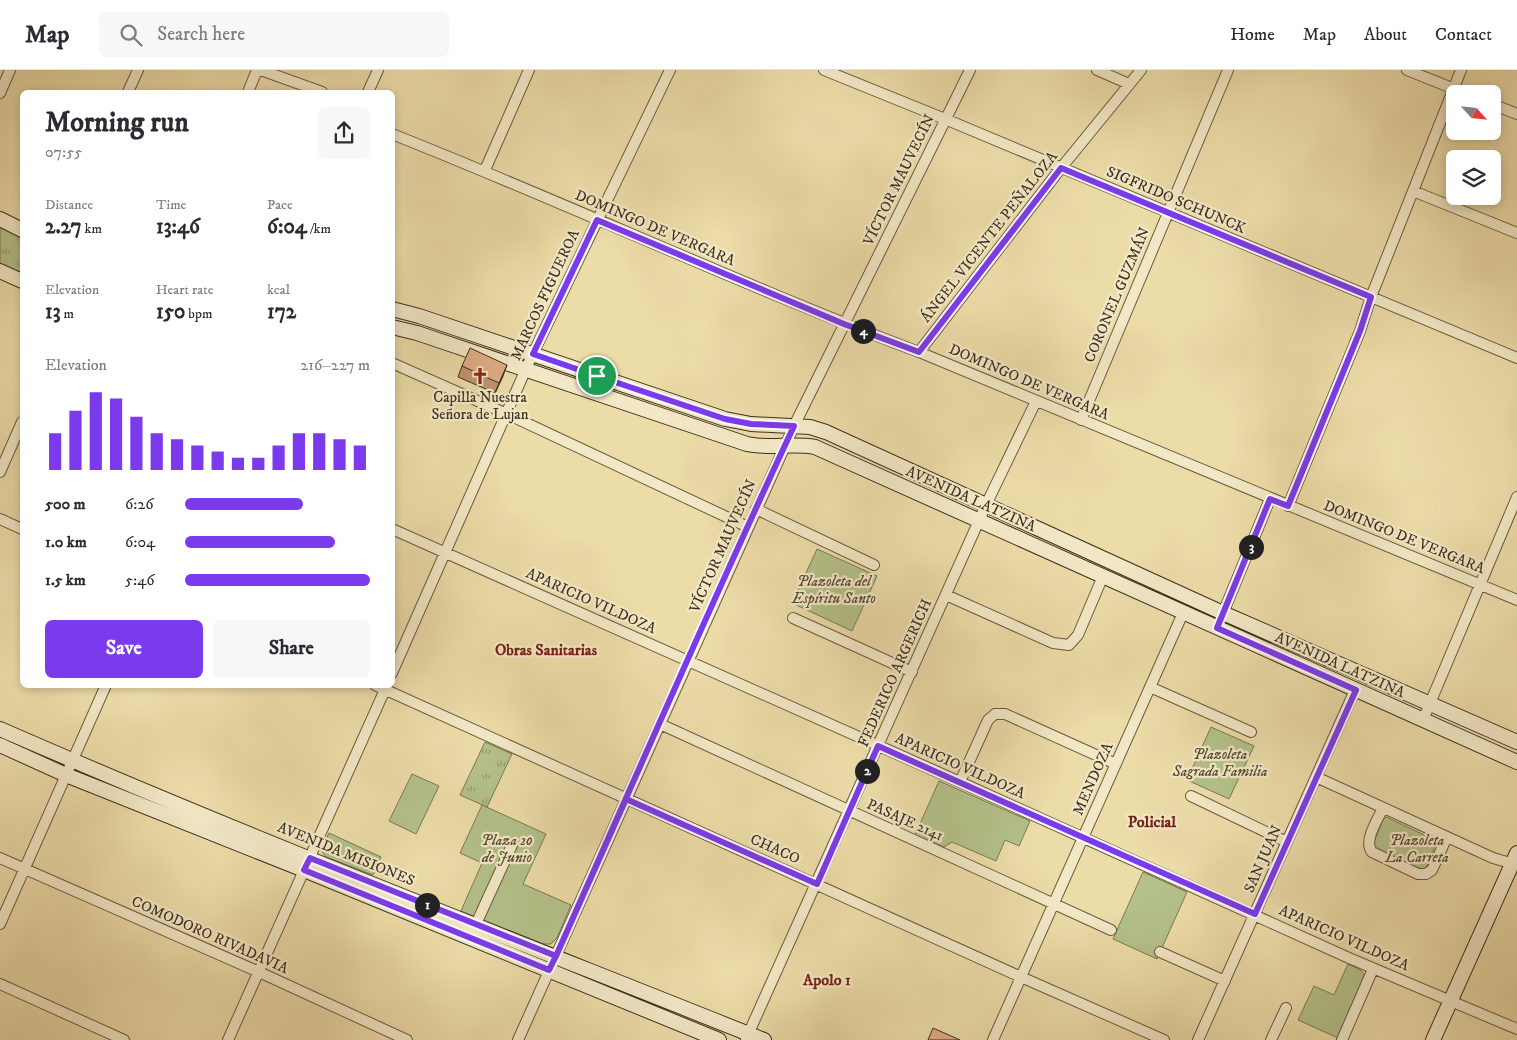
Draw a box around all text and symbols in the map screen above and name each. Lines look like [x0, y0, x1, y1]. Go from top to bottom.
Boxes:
search box [99, 12, 449, 57]
text: Map [25, 20, 69, 50]
icon: search [117, 21, 145, 49]
text: Search here [157, 23, 245, 46]
text: Home [1230, 24, 1275, 46]
text: Map [1303, 24, 1336, 46]
text: About [1364, 24, 1407, 46]
text: Contact [1435, 24, 1492, 46]
north arrow [1446, 85, 1501, 140]
map controls [1446, 85, 1501, 205]
text: Morning run [45, 105, 189, 140]
button: share [318, 107, 370, 159]
street label: VÍCTOR MAUVECÍN [858, 111, 939, 250]
text: 07:55 [45, 142, 82, 162]
street label: ÁNGEL VICENTE PEÑALOZA [915, 147, 1062, 326]
button: layers [1446, 150, 1501, 205]
street label: SIGFRIDO SCHUNCK [1103, 162, 1249, 238]
street label: DOMINGO DE VERGARA [572, 186, 738, 271]
text: Distance [45, 196, 93, 214]
text: Time [156, 196, 186, 214]
text: Pace [267, 196, 293, 214]
text: 2.27 [45, 214, 81, 240]
text: 13:46 [156, 214, 200, 240]
text: 6:04 [267, 214, 307, 240]
text: km [81, 220, 102, 238]
text: /km [307, 220, 331, 238]
street label: CORONEL GUZMÁN [1079, 224, 1154, 365]
street label: MARCOS FIGUEROA [506, 226, 584, 364]
text: Elevation [45, 281, 99, 299]
text: Heart rate [156, 281, 213, 299]
text: kcal [267, 281, 290, 299]
text: 13 [45, 299, 61, 325]
text: 150 [156, 299, 185, 325]
text: 172 [267, 299, 296, 325]
text: m [61, 305, 74, 323]
text: bpm [185, 305, 212, 323]
pin: 4 [850, 318, 876, 344]
text: 4 [859, 322, 868, 340]
street label: DOMINGO DE VERGARA [946, 340, 1112, 425]
text: Elevation [45, 355, 107, 375]
text: 216–227 m [300, 355, 370, 375]
pin [576, 355, 618, 397]
icon: arrive [583, 362, 611, 390]
church icon: Capilla Nuestra Señora de Lujan [470, 366, 490, 386]
place label: Capilla Nuestra Señora de Lujan [431, 388, 529, 424]
street label: AVENIDA LATZINA [903, 462, 1039, 536]
street label: VÍCTOR MAUVECÍN [684, 476, 761, 616]
text: 500 m [45, 494, 86, 514]
text: 6:26 [125, 494, 154, 514]
street label: DOMINGO DE VERGARA [1321, 496, 1488, 578]
text: 1.0 km [45, 532, 87, 552]
text: 6:04 [125, 532, 155, 552]
pin: 3 [1238, 534, 1264, 560]
text: 3 [1249, 538, 1254, 556]
street label: APARICIO VILDOZA [523, 564, 660, 638]
text: 1.5 km [45, 570, 86, 590]
text: 5:46 [125, 570, 155, 590]
park label: Plazoleta del Espíritu Santo [791, 572, 876, 608]
street label: FEDERICO ARGERICH [854, 596, 936, 750]
button: Save [45, 620, 203, 678]
button: Share [213, 620, 370, 678]
street label: AVENIDA LATZINA [1272, 628, 1408, 702]
district label: Obras Sanitarias [495, 640, 598, 660]
street label: APARICIO VILDOZA [892, 729, 1029, 803]
street label: MENDOZA [1069, 739, 1118, 818]
park label: Plazoleta Sagrada Familia [1171, 745, 1268, 781]
pin: 2 [854, 758, 880, 784]
text: 2 [864, 762, 871, 780]
street label: PASAJE 2141 [864, 795, 946, 845]
district label: Policial [1128, 812, 1177, 832]
street label: AVENIDA MISIONES [275, 818, 418, 890]
street label: SAN JUAN [1240, 822, 1286, 896]
street label: CHACO [747, 830, 803, 868]
park label: Plaza 20 de Junio [481, 831, 533, 867]
park label: Plazoleta La Carreta [1384, 831, 1449, 867]
street label: COMODORO RIVADAVIA [129, 892, 292, 978]
pin: 1 [414, 892, 440, 918]
text: 1 [425, 896, 430, 914]
street label: APARICIO VILDOZA [1276, 901, 1413, 975]
district label: Apolo 1 [802, 970, 851, 990]

